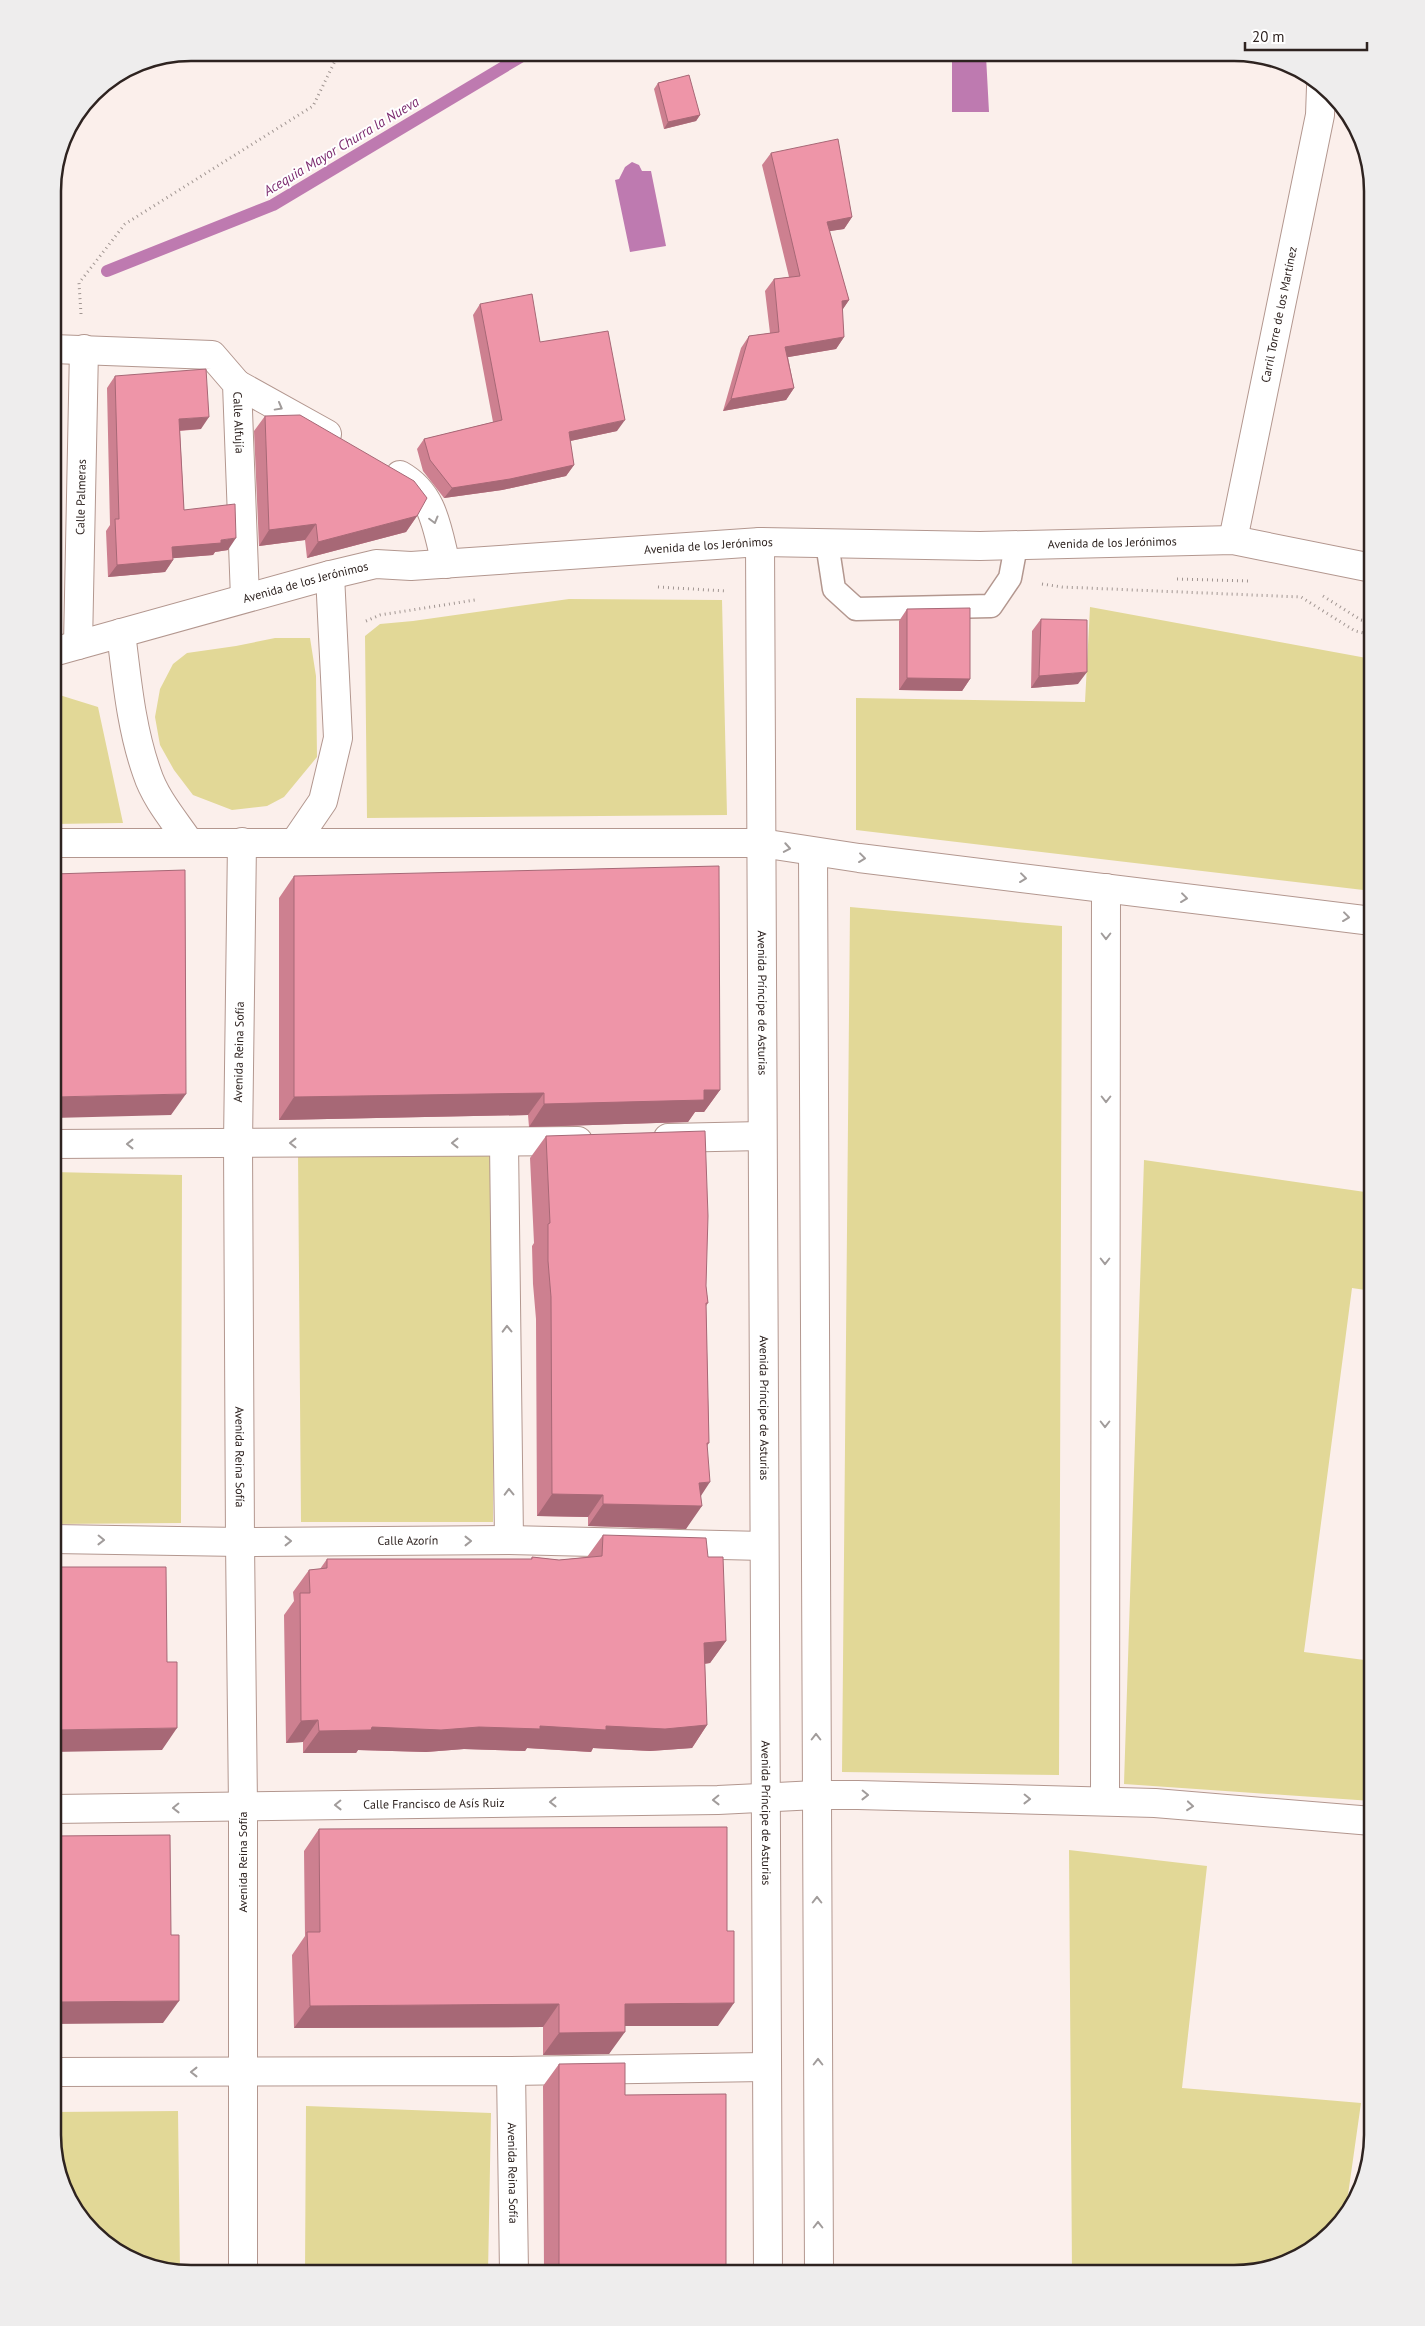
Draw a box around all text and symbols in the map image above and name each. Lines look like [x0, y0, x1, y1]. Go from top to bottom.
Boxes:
scale bar [1245, 20, 1368, 52]
text: 20 m [1252, 27, 1285, 46]
water label: Acequia Mayor Churra la Nueva [259, 92, 422, 200]
street label: Carril Torre de los Martínez [1257, 245, 1300, 384]
street label: Calle Alfujía [230, 391, 248, 454]
one-way arrow [274, 401, 283, 411]
street label: Calle Palmeras [72, 459, 89, 535]
one-way arrow [429, 516, 439, 524]
street label: Avenida de los Jerónimos [1048, 533, 1177, 551]
street label: Avenida de los Jerónimos [644, 534, 773, 557]
street label: Avenida de los Jerónimos [241, 558, 370, 606]
one-way arrow [783, 842, 791, 852]
one-way arrow [857, 853, 866, 863]
one-way arrow [1019, 872, 1027, 883]
one-way arrow [1181, 892, 1189, 903]
one-way arrow [1342, 911, 1350, 922]
street label: Avenida Príncipe de Asturias [755, 931, 770, 1075]
one-way arrow [1101, 933, 1111, 941]
street label: Avenida Reina Sofía [230, 1001, 247, 1103]
one-way arrow [1101, 1096, 1111, 1103]
one-way arrow [288, 1138, 296, 1149]
one-way arrow [451, 1138, 458, 1148]
one-way arrow [126, 1139, 134, 1149]
one-way arrow [1100, 1258, 1110, 1266]
one-way arrow [501, 1325, 512, 1333]
street label: Avenida Príncipe de Asturias [757, 1336, 772, 1480]
street label: Avenida Reina Sofía [232, 1406, 248, 1508]
one-way arrow [1100, 1420, 1110, 1428]
one-way arrow [504, 1488, 514, 1496]
street label: Calle Azorín [377, 1533, 438, 1548]
one-way arrow [98, 1535, 106, 1545]
one-way arrow [285, 1536, 293, 1546]
one-way arrow [465, 1536, 473, 1546]
one-way arrow [811, 1733, 821, 1740]
street label: Avenida Príncipe de Asturias [759, 1741, 774, 1885]
one-way arrow [862, 1790, 869, 1800]
one-way arrow [1024, 1794, 1032, 1804]
street label: Calle Francisco de Asís Ruiz [363, 1795, 505, 1812]
one-way arrow [711, 1795, 719, 1805]
one-way arrow [549, 1797, 556, 1807]
one-way arrow [334, 1800, 342, 1811]
one-way arrow [1186, 1800, 1194, 1811]
one-way arrow [171, 1803, 179, 1813]
street label: Avenida Reina Sofía [235, 1811, 250, 1913]
one-way arrow [812, 1895, 822, 1903]
one-way arrow [813, 2058, 823, 2066]
one-way arrow [190, 2067, 198, 2077]
street label: Avenida Reina Sofía [505, 2122, 521, 2224]
one-way arrow [813, 2220, 824, 2228]

